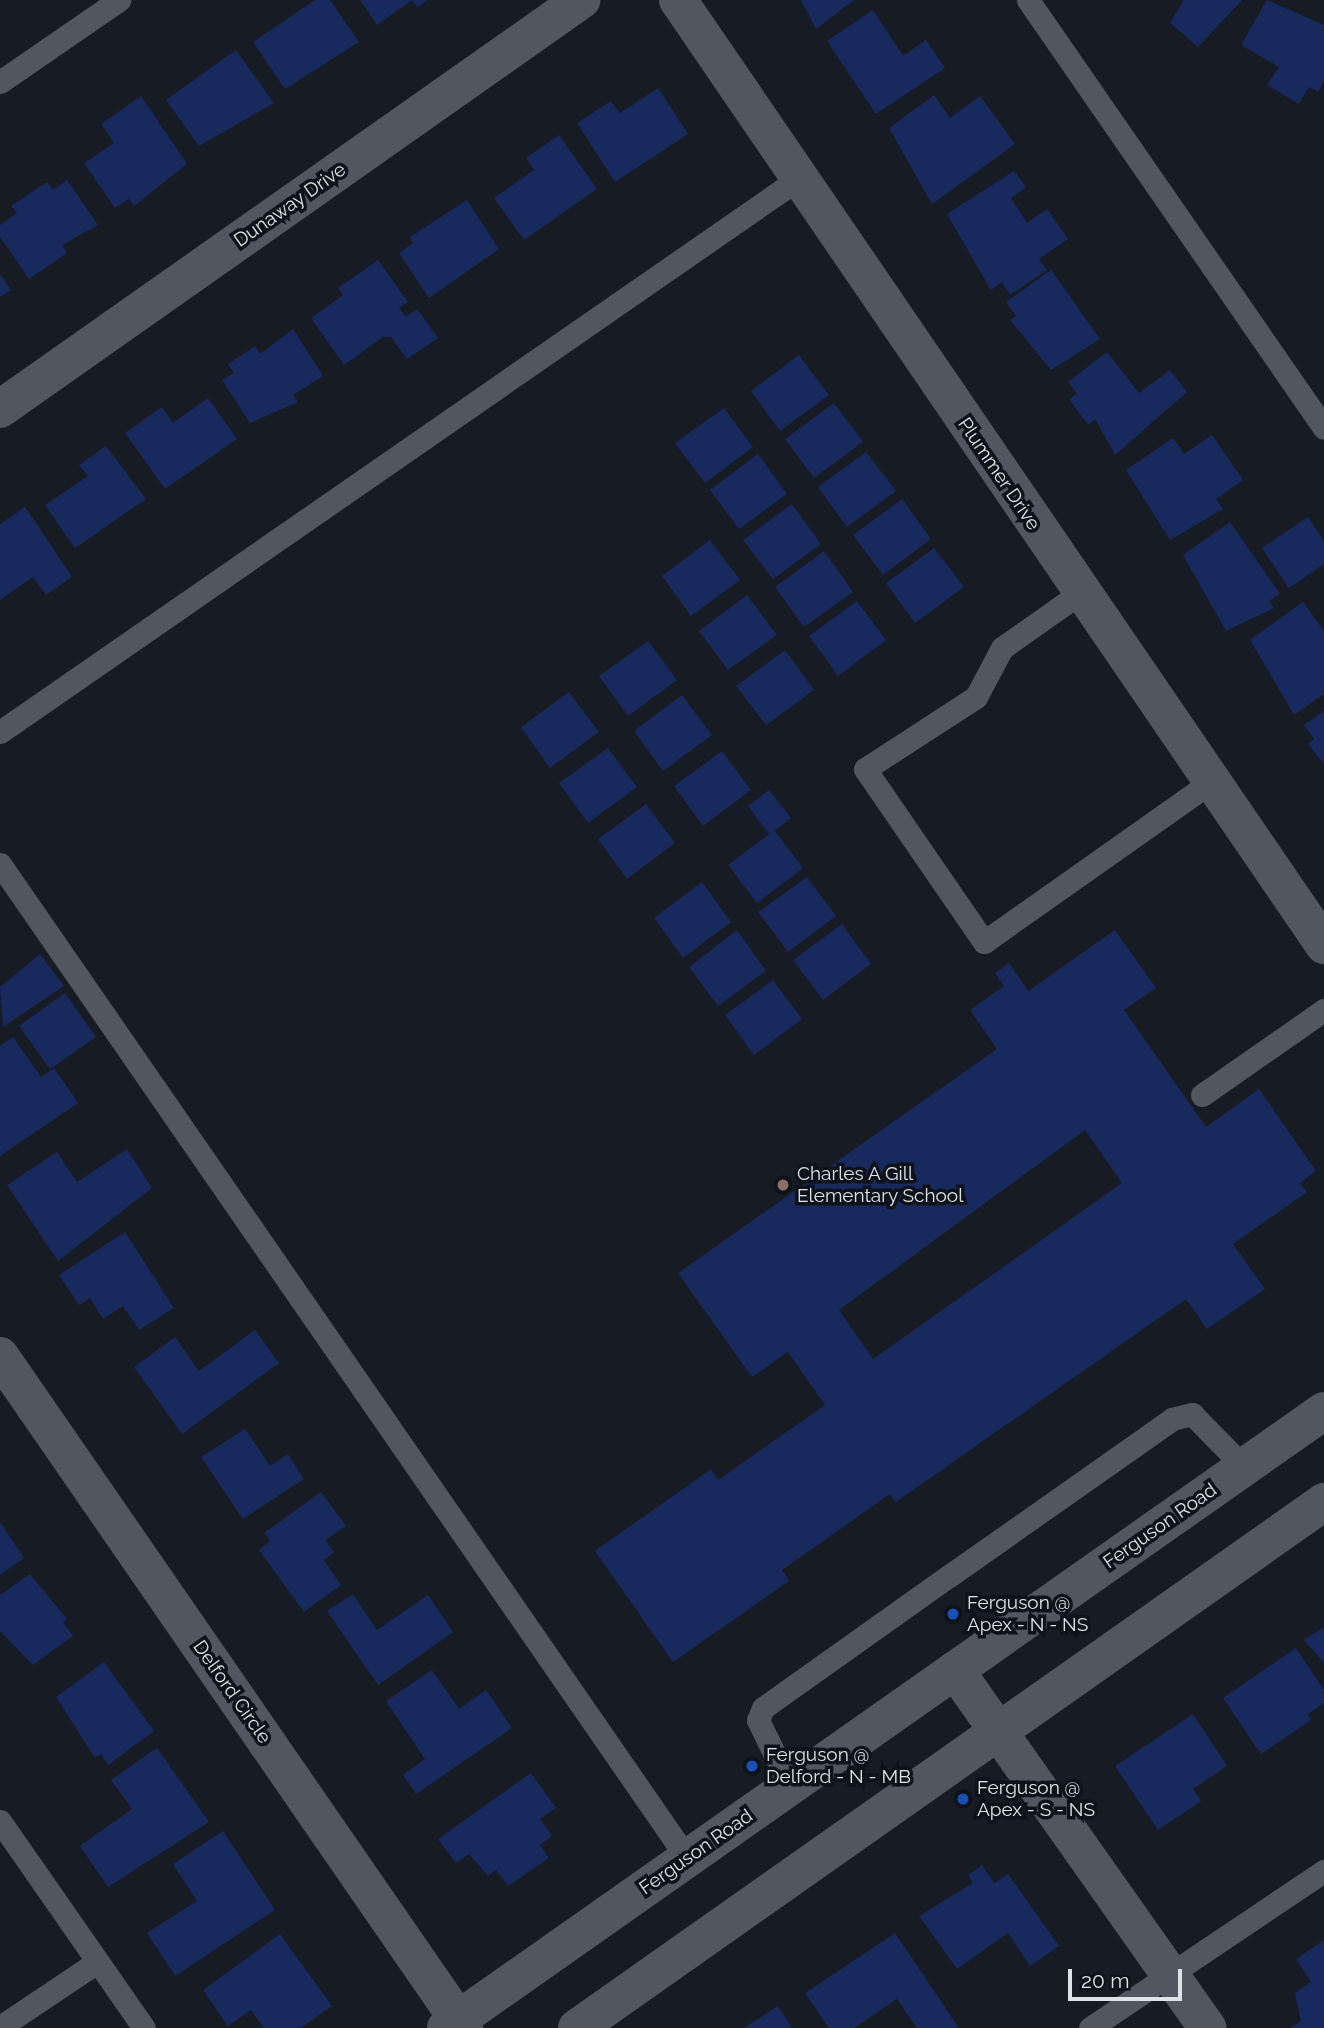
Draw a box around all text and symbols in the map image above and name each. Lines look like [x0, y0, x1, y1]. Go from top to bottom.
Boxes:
street label: Dunaway Drive [230, 158, 350, 252]
street label: Plummer Drive [953, 413, 1045, 535]
place label: Charles A Gill Elementary School [797, 1163, 964, 1207]
marker: Charles A Gill Elementary School [775, 1177, 791, 1193]
street label: Ferguson Road [1099, 1478, 1221, 1574]
place label: Ferguson @ Apex - N - NS [967, 1592, 1088, 1636]
marker: Ferguson @ Apex - N - NS [945, 1606, 961, 1622]
street label: Delford Circle [188, 1636, 276, 1748]
place label: Ferguson @ Delford - N - MB [766, 1744, 911, 1788]
marker: Ferguson @ Delford - N - MB [744, 1758, 760, 1774]
place label: Ferguson @ Apex - S - NS [977, 1777, 1095, 1821]
marker: Ferguson @ Apex - S - NS [955, 1791, 971, 1807]
street label: Ferguson Road [635, 1804, 757, 1900]
scale bar [1072, 1954, 1186, 1998]
text: 20 m [1081, 1968, 1129, 1993]

